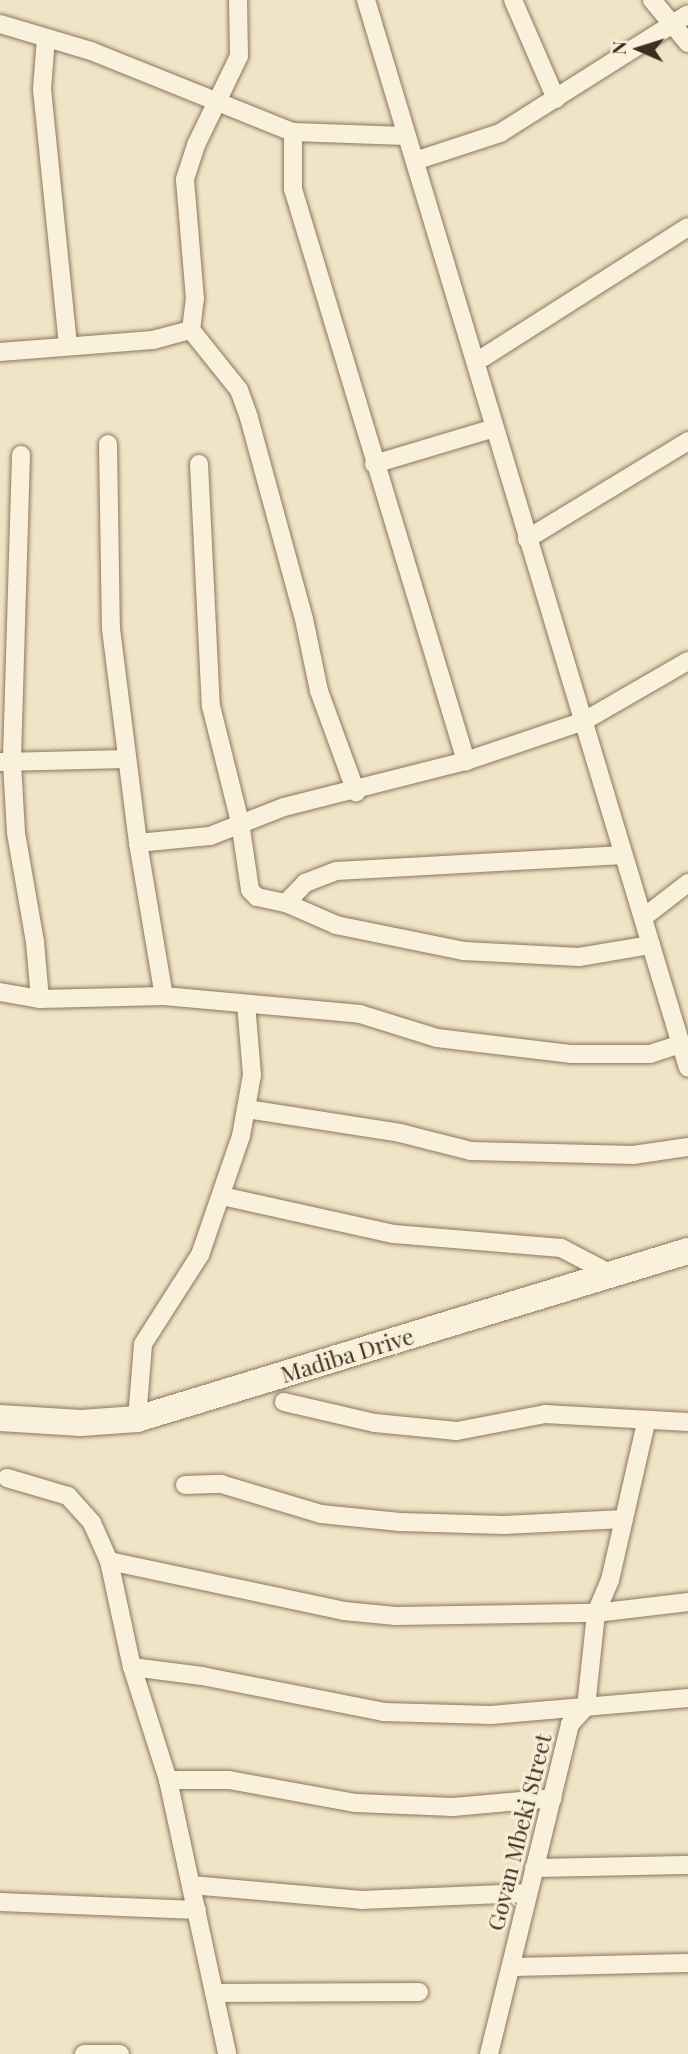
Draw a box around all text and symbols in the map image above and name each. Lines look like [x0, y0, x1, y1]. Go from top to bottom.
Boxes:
north arrow [604, 14, 674, 84]
text: N [605, 40, 631, 55]
street label: Madiba Drive [277, 1322, 417, 1388]
street label: Govan Mbeki Street [481, 1731, 557, 1933]

